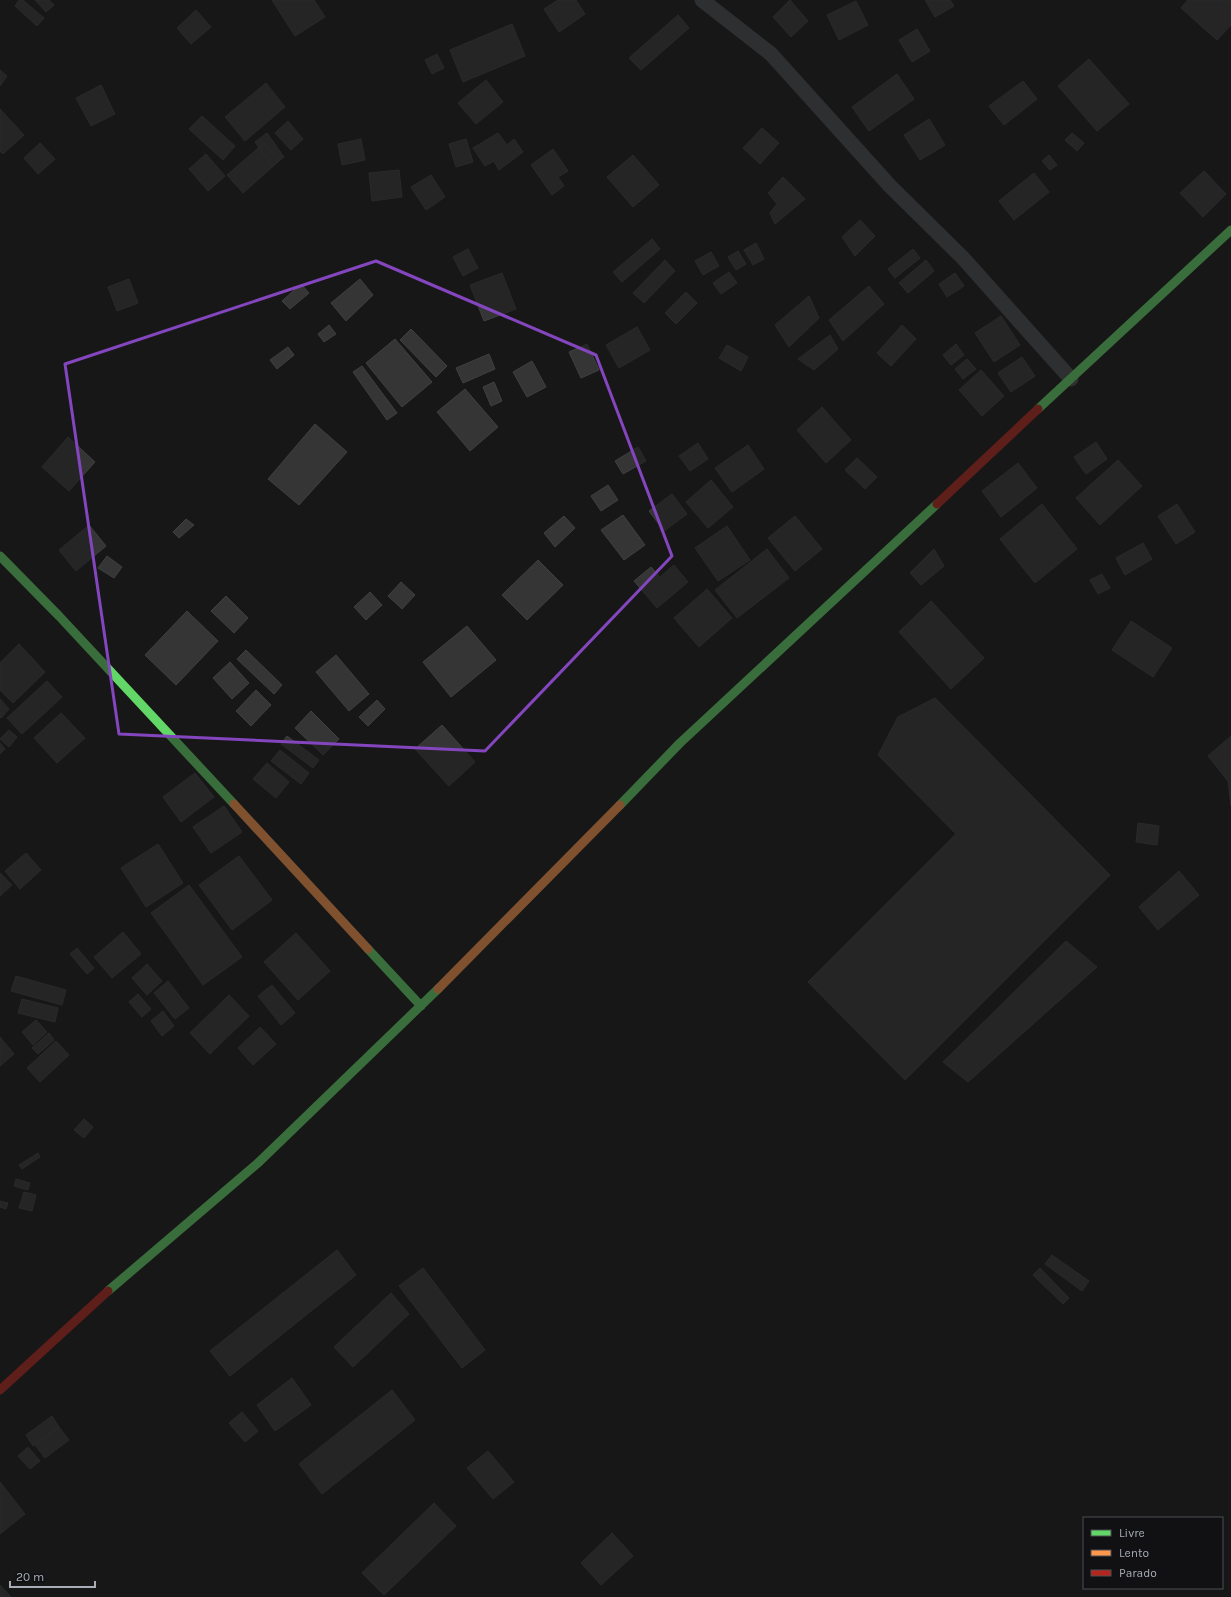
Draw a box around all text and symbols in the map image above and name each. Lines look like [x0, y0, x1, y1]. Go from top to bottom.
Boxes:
legend [1083, 1517, 1223, 1589]
text: Livre [1119, 1526, 1145, 1540]
text: Lento [1119, 1546, 1149, 1560]
scale bar [10, 1563, 95, 1589]
text: Parado [1119, 1566, 1157, 1580]
text: 20 m [16, 1570, 44, 1584]

